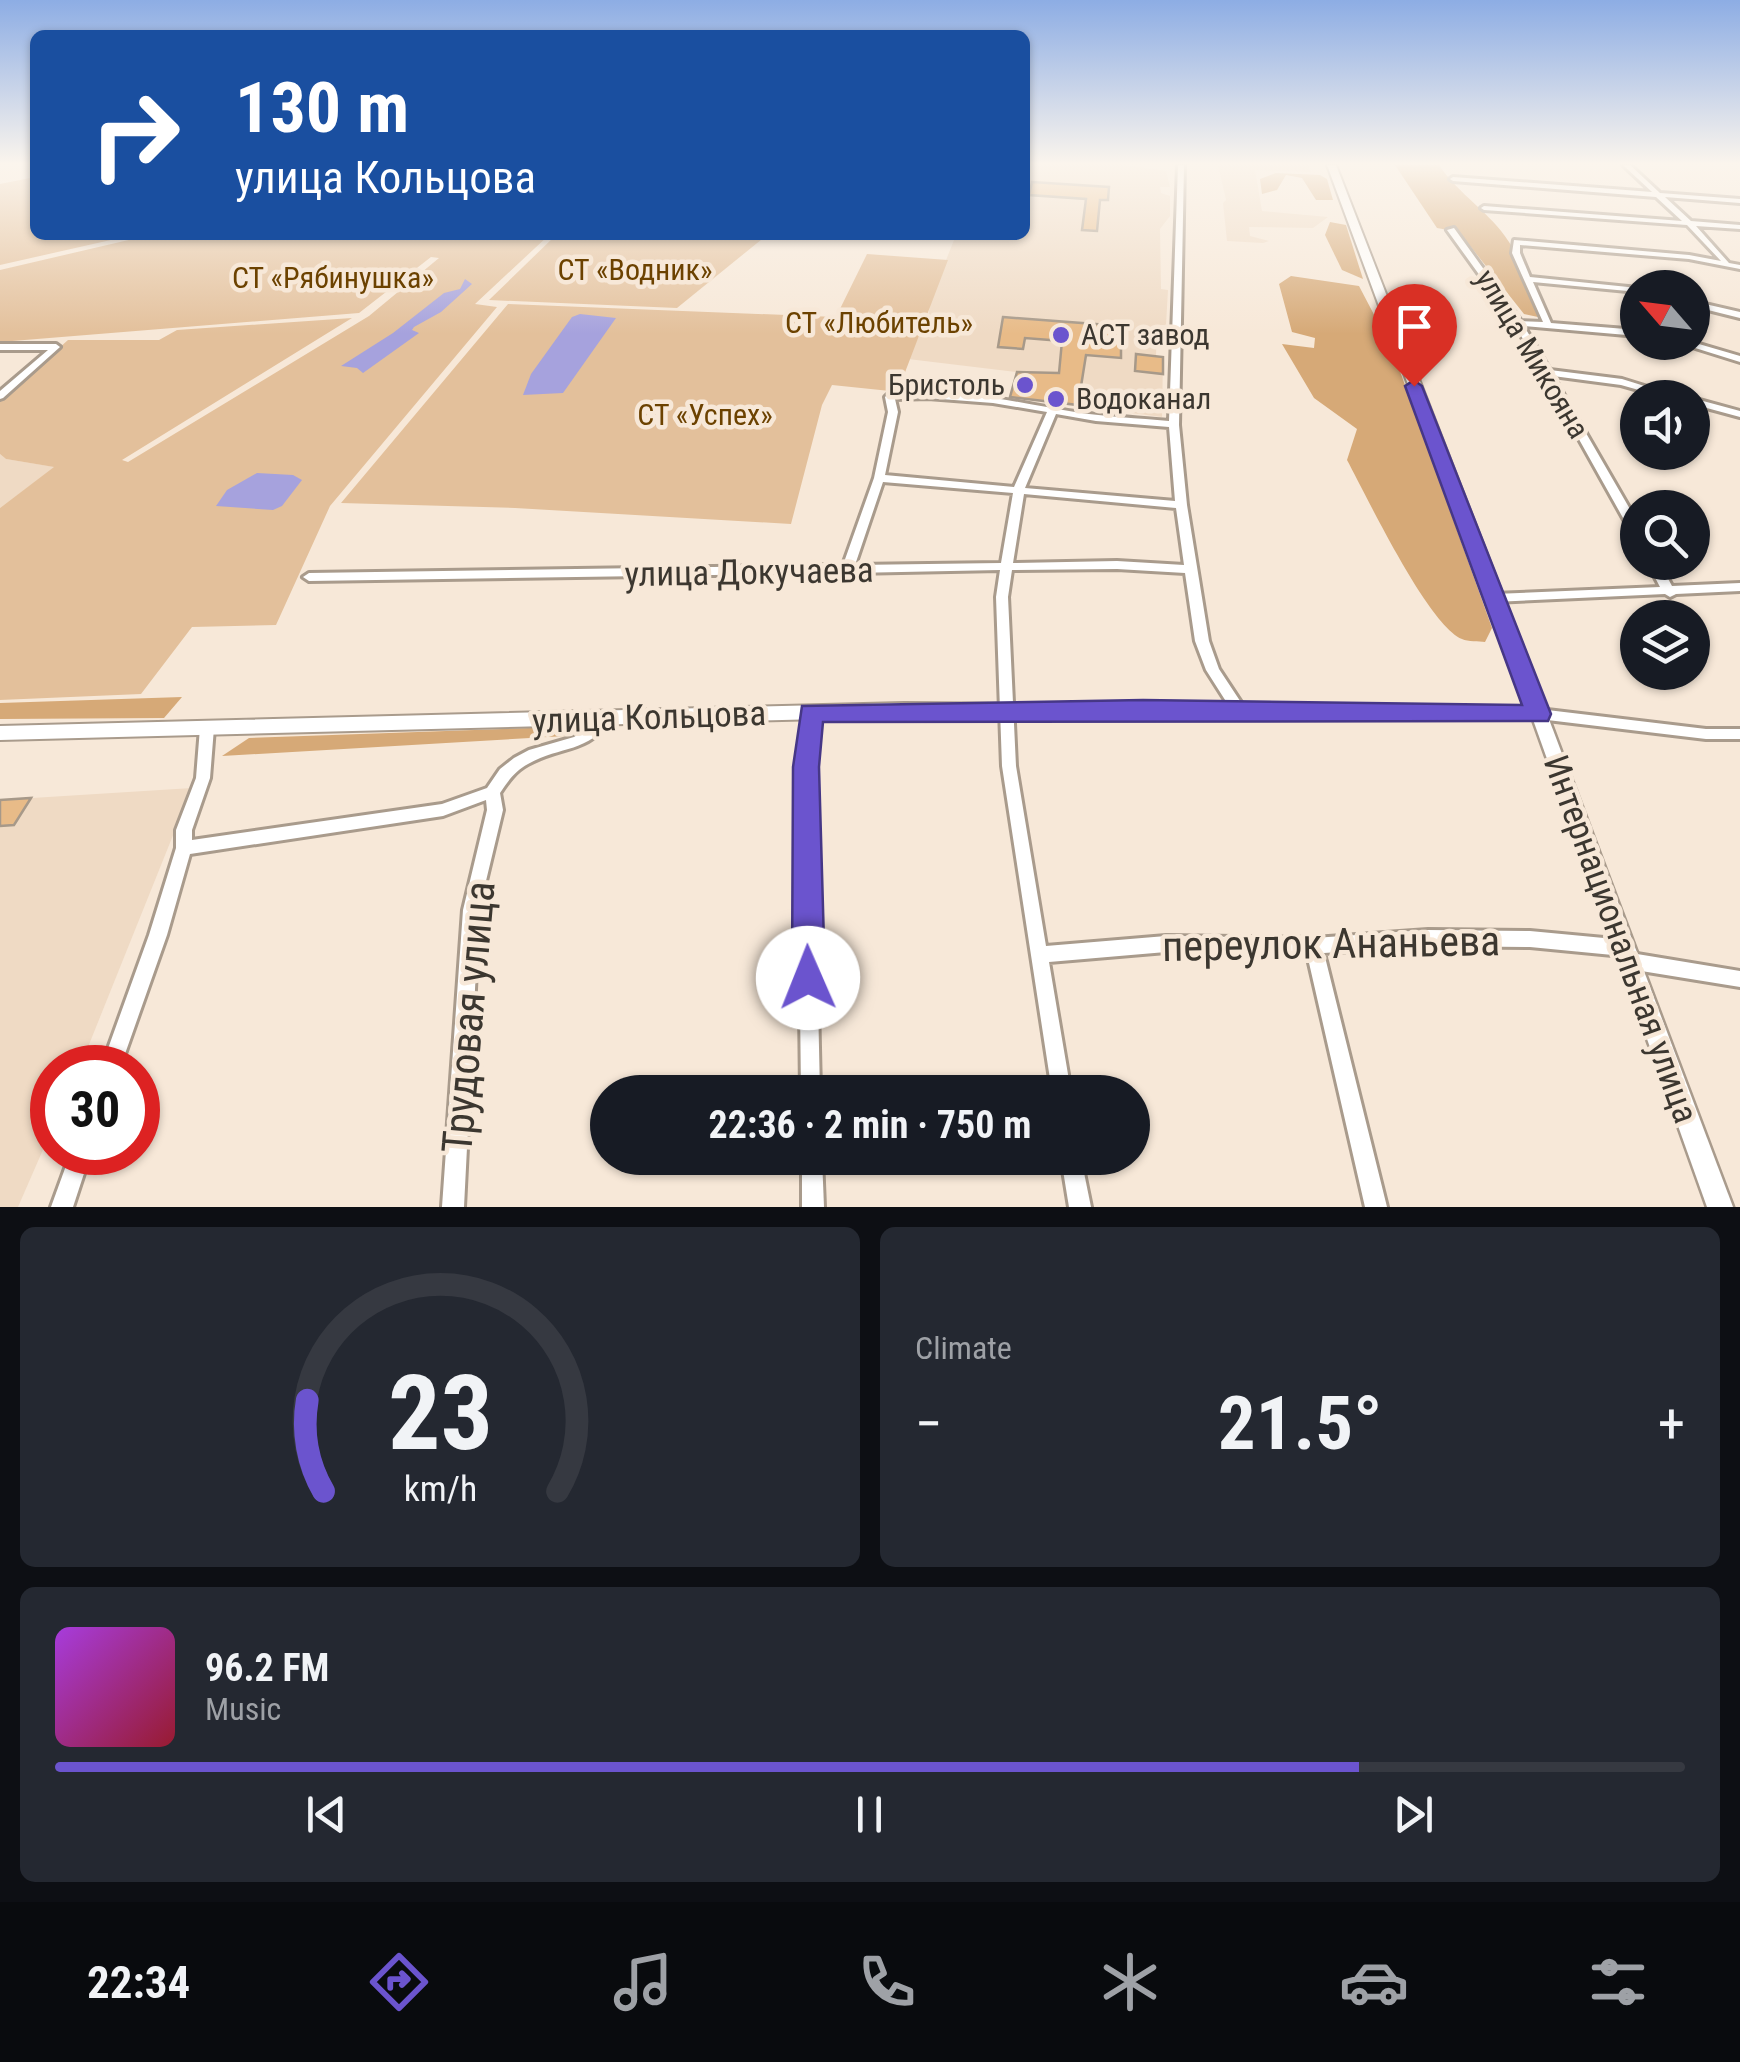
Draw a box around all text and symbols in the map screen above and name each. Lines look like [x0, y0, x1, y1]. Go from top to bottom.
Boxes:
text: 130 m [235, 67, 409, 149]
icon: right [70, 70, 200, 200]
text: улица Кольцова [235, 151, 536, 204]
park label: СТ «Водник» [558, 252, 713, 287]
park label: СТ «Рябинушка» [232, 260, 434, 295]
street label: улица Микояна [1468, 263, 1597, 444]
north arrow [1620, 270, 1710, 360]
map controls [1620, 270, 1710, 690]
pin [1372, 284, 1457, 387]
icon: arrive [1387, 299, 1442, 354]
park label: СТ «Любитель» [785, 305, 973, 340]
place label: АСТ завод [1081, 317, 1210, 352]
marker: АСТ завод [1050, 324, 1072, 346]
place label: Бристоль [888, 367, 1005, 402]
marker: Бристоль [1014, 374, 1036, 396]
button: sound [1620, 380, 1710, 470]
place label: Водоканал [1076, 381, 1211, 416]
marker: Водоканал [1045, 388, 1067, 410]
park label: СТ «Успех» [637, 397, 773, 432]
button: search [1620, 490, 1710, 580]
street label: улица Докучаева [624, 550, 874, 595]
button: layers [1620, 600, 1710, 690]
street label: улица Кольцова [531, 693, 767, 742]
street label: Интернациональная улица [1535, 750, 1706, 1129]
street label: Трудовая улица [432, 879, 505, 1155]
street label: переулок Ананьева [1161, 916, 1501, 971]
position arrow [756, 926, 860, 1030]
speed limit sign: 30 [30, 1045, 160, 1175]
text: 22:36 · 2 min · 750 m [709, 1103, 1031, 1147]
text: Climate [915, 1329, 1012, 1367]
text: 23 [387, 1353, 493, 1474]
text: 21.5° [1218, 1379, 1382, 1467]
text: − [915, 1392, 943, 1456]
text: + [1658, 1392, 1685, 1456]
text: km/h [403, 1468, 477, 1510]
text: 96.2 FM [205, 1646, 329, 1690]
text: Music [205, 1690, 281, 1728]
icon: previous [299, 1787, 354, 1842]
icon: pause [842, 1787, 897, 1842]
icon: next [1386, 1787, 1441, 1842]
icon: directions [364, 1947, 434, 2017]
icon: music [608, 1947, 678, 2017]
icon: phone [852, 1947, 922, 2017]
icon: climate [1095, 1947, 1165, 2017]
icon: car [1339, 1947, 1409, 2017]
icon: filters [1583, 1947, 1653, 2017]
text: 22:34 [87, 1956, 190, 2009]

